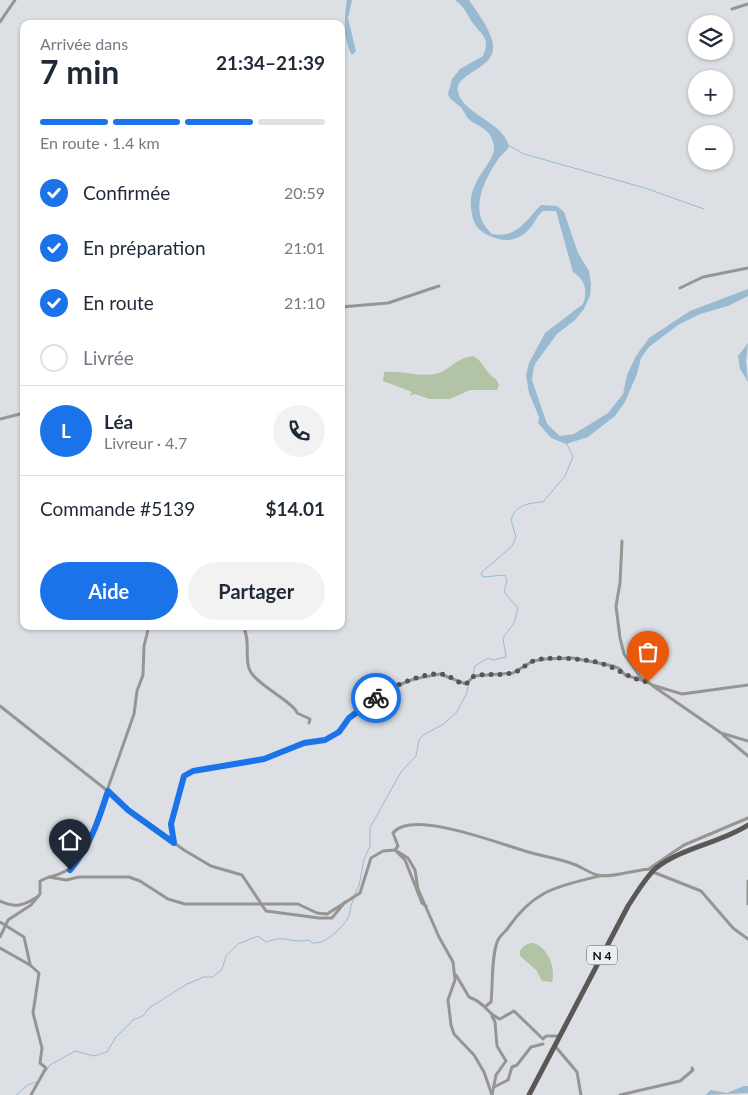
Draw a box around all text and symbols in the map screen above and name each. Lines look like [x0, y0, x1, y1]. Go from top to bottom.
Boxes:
map controls [688, 15, 733, 170]
button: layers [688, 15, 733, 60]
text: Arrivée dans [40, 34, 128, 53]
text: 21:34–21:39 [216, 51, 325, 74]
text: 7 min [40, 52, 119, 91]
button: + [688, 70, 733, 115]
button: − [688, 125, 733, 170]
text: En route · 1.4 km [40, 133, 160, 152]
icon: check [40, 179, 68, 207]
text: Confirmée [83, 181, 170, 204]
text: 20:59 [284, 183, 325, 202]
icon: check [40, 234, 68, 262]
text: En préparation [83, 236, 206, 259]
text: 21:01 [284, 238, 325, 257]
icon: check [40, 289, 68, 317]
text: En route [83, 291, 154, 314]
text: 21:10 [284, 293, 325, 312]
text: Livrée [83, 346, 134, 369]
button: phone [273, 405, 325, 457]
text: Léa [104, 410, 133, 433]
text: L [61, 419, 71, 442]
text: Livreur · 4.7 [104, 433, 187, 452]
text: Commande #5139 [40, 497, 195, 520]
text: $14.01 [265, 497, 325, 520]
button: Aide [40, 562, 178, 620]
button: Partager [188, 562, 325, 620]
pin [627, 631, 669, 682]
icon: bag [634, 638, 662, 666]
courier [351, 673, 401, 723]
icon: bike [362, 684, 390, 712]
pin [49, 819, 91, 870]
icon: home [56, 826, 84, 854]
road number: N 4 [587, 946, 617, 964]

